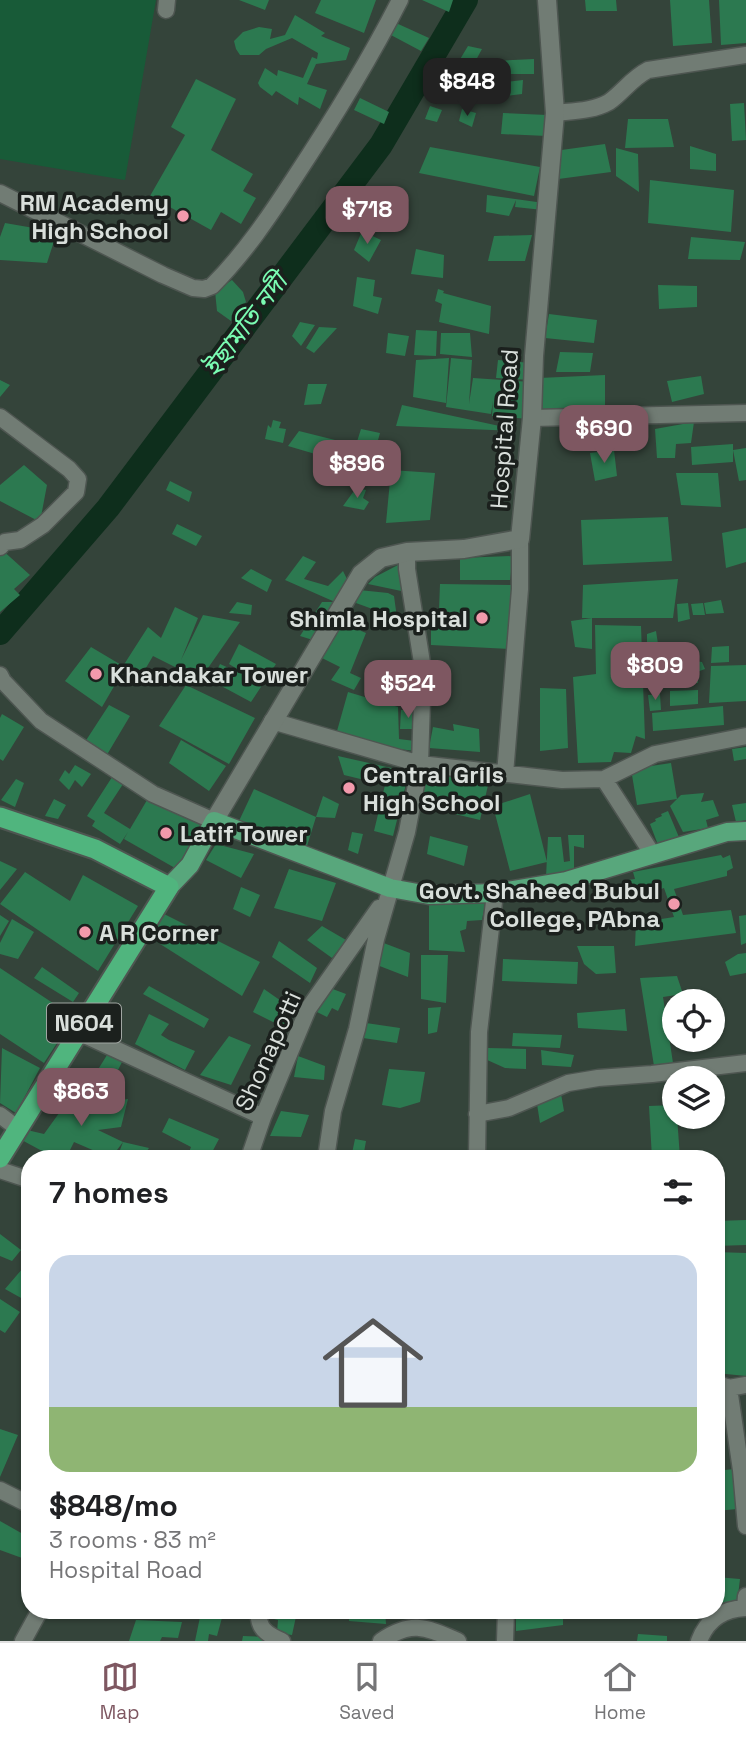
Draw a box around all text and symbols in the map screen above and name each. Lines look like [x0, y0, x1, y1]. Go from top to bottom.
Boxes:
pin: $848 [426, 58, 508, 118]
text: $848 [439, 66, 495, 96]
place label: RM Academy High School [20, 187, 169, 246]
pin: $718 [326, 187, 408, 246]
text: $718 [342, 194, 392, 224]
marker: RM Academy High School [175, 208, 191, 224]
water label: ইছামতি নদী [195, 262, 298, 384]
street label: Hospital Road [483, 348, 525, 510]
pin: $690 [563, 406, 645, 465]
text: $690 [575, 413, 633, 443]
pin: $896 [316, 440, 398, 500]
text: $896 [329, 448, 385, 478]
place label: Shimla Hospital [290, 603, 468, 634]
marker: Shimla Hospital [474, 610, 490, 626]
pin: $809 [614, 642, 696, 702]
text: $809 [627, 650, 683, 680]
place label: Khandakar Tower [110, 659, 308, 690]
pin: $524 [367, 660, 449, 720]
marker: Khandakar Tower [88, 666, 104, 682]
text: $524 [380, 668, 436, 698]
place label: Central Grils High School [363, 759, 504, 818]
marker: Central Grils High School [341, 780, 357, 796]
place label: Latif Tower [180, 818, 308, 849]
marker: Latif Tower [158, 825, 174, 841]
place label: Govt. Shaheed Bubul College, PAbna [419, 875, 660, 934]
marker: Govt. Shaheed Bubul College, PAbna [666, 896, 682, 912]
place label: A R Corner [99, 917, 219, 948]
marker: A R Corner [77, 924, 93, 940]
street label: Shonapotti [228, 986, 308, 1116]
map controls [662, 989, 725, 1129]
button: locate [662, 989, 725, 1052]
road number: N604 [47, 1004, 121, 1042]
button: layers [662, 1066, 725, 1129]
pin: $863 [40, 1068, 122, 1128]
text: $863 [53, 1076, 109, 1106]
text: 7 homes [49, 1173, 169, 1212]
icon: filters [659, 1173, 697, 1211]
icon: home [310, 1300, 436, 1426]
text: $848/mo [49, 1486, 178, 1525]
text: 3 rooms · 83 m² [49, 1525, 216, 1555]
text: Hospital Road [49, 1555, 203, 1585]
tab: Map [100, 1658, 139, 1725]
tab: Saved [339, 1658, 395, 1725]
tab: Home [594, 1658, 646, 1725]

